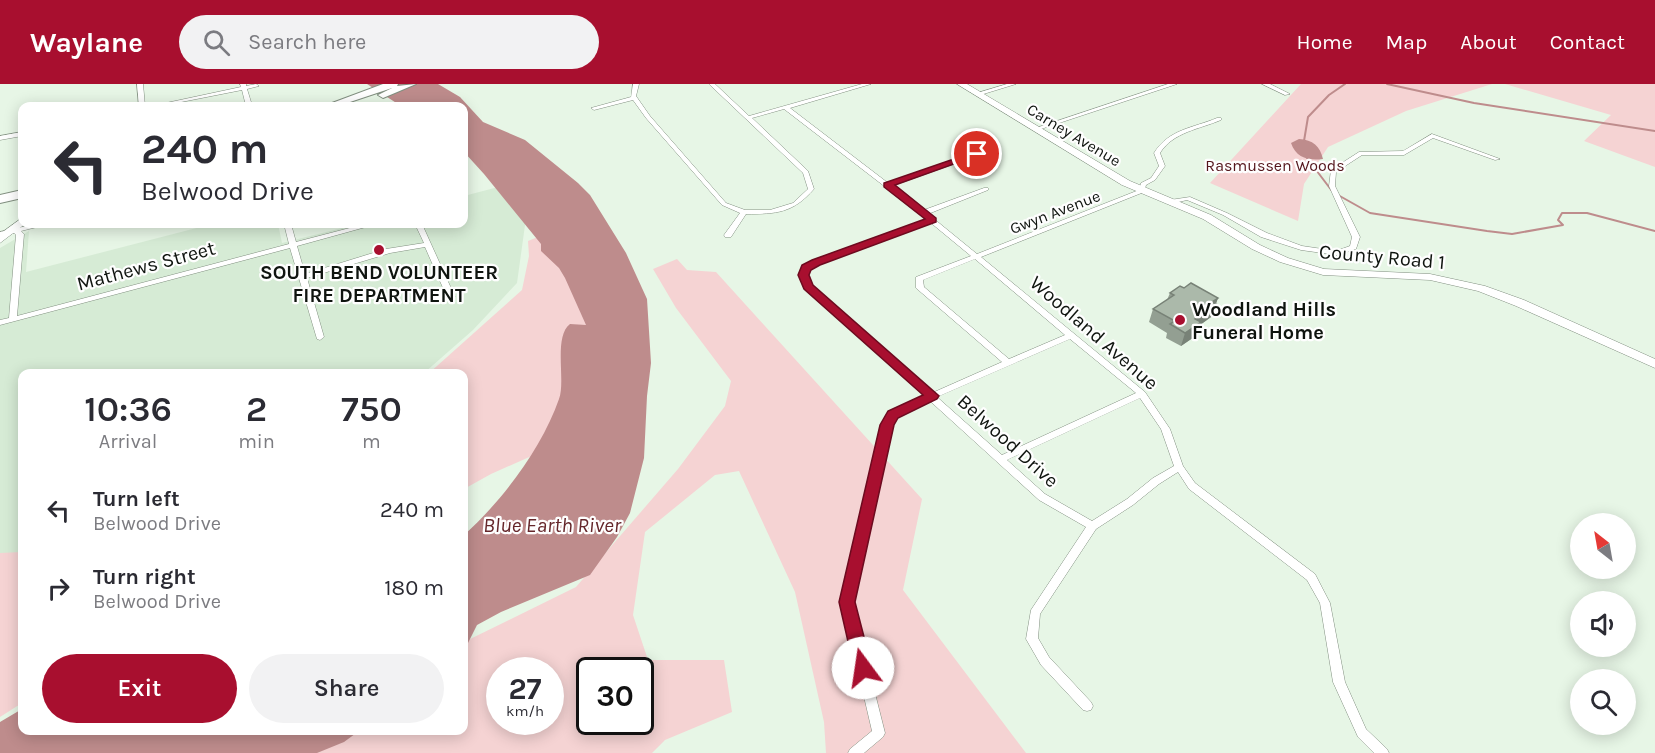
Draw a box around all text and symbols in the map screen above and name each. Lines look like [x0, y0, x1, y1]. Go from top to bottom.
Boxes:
search box [179, 15, 599, 69]
text: Waylane [30, 26, 143, 59]
icon: search [200, 26, 233, 59]
text: Search here [248, 29, 366, 55]
text: Home [1297, 30, 1353, 54]
text: Map [1386, 30, 1427, 54]
text: About [1460, 30, 1517, 54]
text: Contact [1550, 30, 1625, 54]
street label: Carney Avenue [1024, 100, 1124, 170]
text: 240 m [141, 124, 268, 174]
icon: left [42, 126, 120, 204]
pin [951, 128, 1002, 179]
icon: arrive [960, 137, 993, 170]
park label: Rasmussen Woods [1205, 156, 1345, 175]
text: Belwood Drive [141, 175, 314, 207]
street label: Gwyn Avenue [1007, 186, 1103, 238]
street label: Mathews Street [74, 236, 218, 296]
street label: County Road 1 [1318, 240, 1446, 274]
marker: SOUTH BEND VOLUNTEER FIRE DEPARTMENT [372, 243, 386, 257]
place label: SOUTH BEND VOLUNTEER FIRE DEPARTMENT [260, 261, 498, 307]
street label: Woodland Avenue [1025, 271, 1163, 395]
place label: Woodland Hills Funeral Home [1192, 298, 1336, 344]
marker: Woodland Hills Funeral Home [1173, 313, 1187, 327]
text: 10:36 [84, 388, 172, 430]
text: 2 [246, 388, 267, 430]
text: 750 [341, 388, 402, 430]
street label: Belwood Drive [953, 390, 1063, 492]
text: Arrival [99, 430, 157, 453]
text: min [238, 430, 275, 453]
text: m [362, 430, 381, 453]
text: Turn left [93, 486, 180, 512]
icon: left [42, 494, 75, 527]
text: 240 m [380, 497, 444, 523]
text: Belwood Drive [93, 512, 221, 535]
water label: Blue Earth River [483, 513, 622, 537]
north arrow [1570, 513, 1636, 579]
map controls [1570, 513, 1636, 735]
text: Turn right [93, 564, 196, 590]
icon: right [42, 572, 75, 605]
text: 180 m [384, 575, 444, 601]
text: Belwood Drive [93, 590, 221, 613]
button: sound [1570, 591, 1636, 657]
position arrow [831, 636, 895, 700]
button: Exit [42, 654, 237, 723]
button: Share [249, 654, 444, 723]
speed limit sign: 30 [576, 657, 654, 735]
button: search [1570, 669, 1636, 735]
text: 27 [508, 671, 542, 707]
text: km/h [506, 702, 544, 720]

